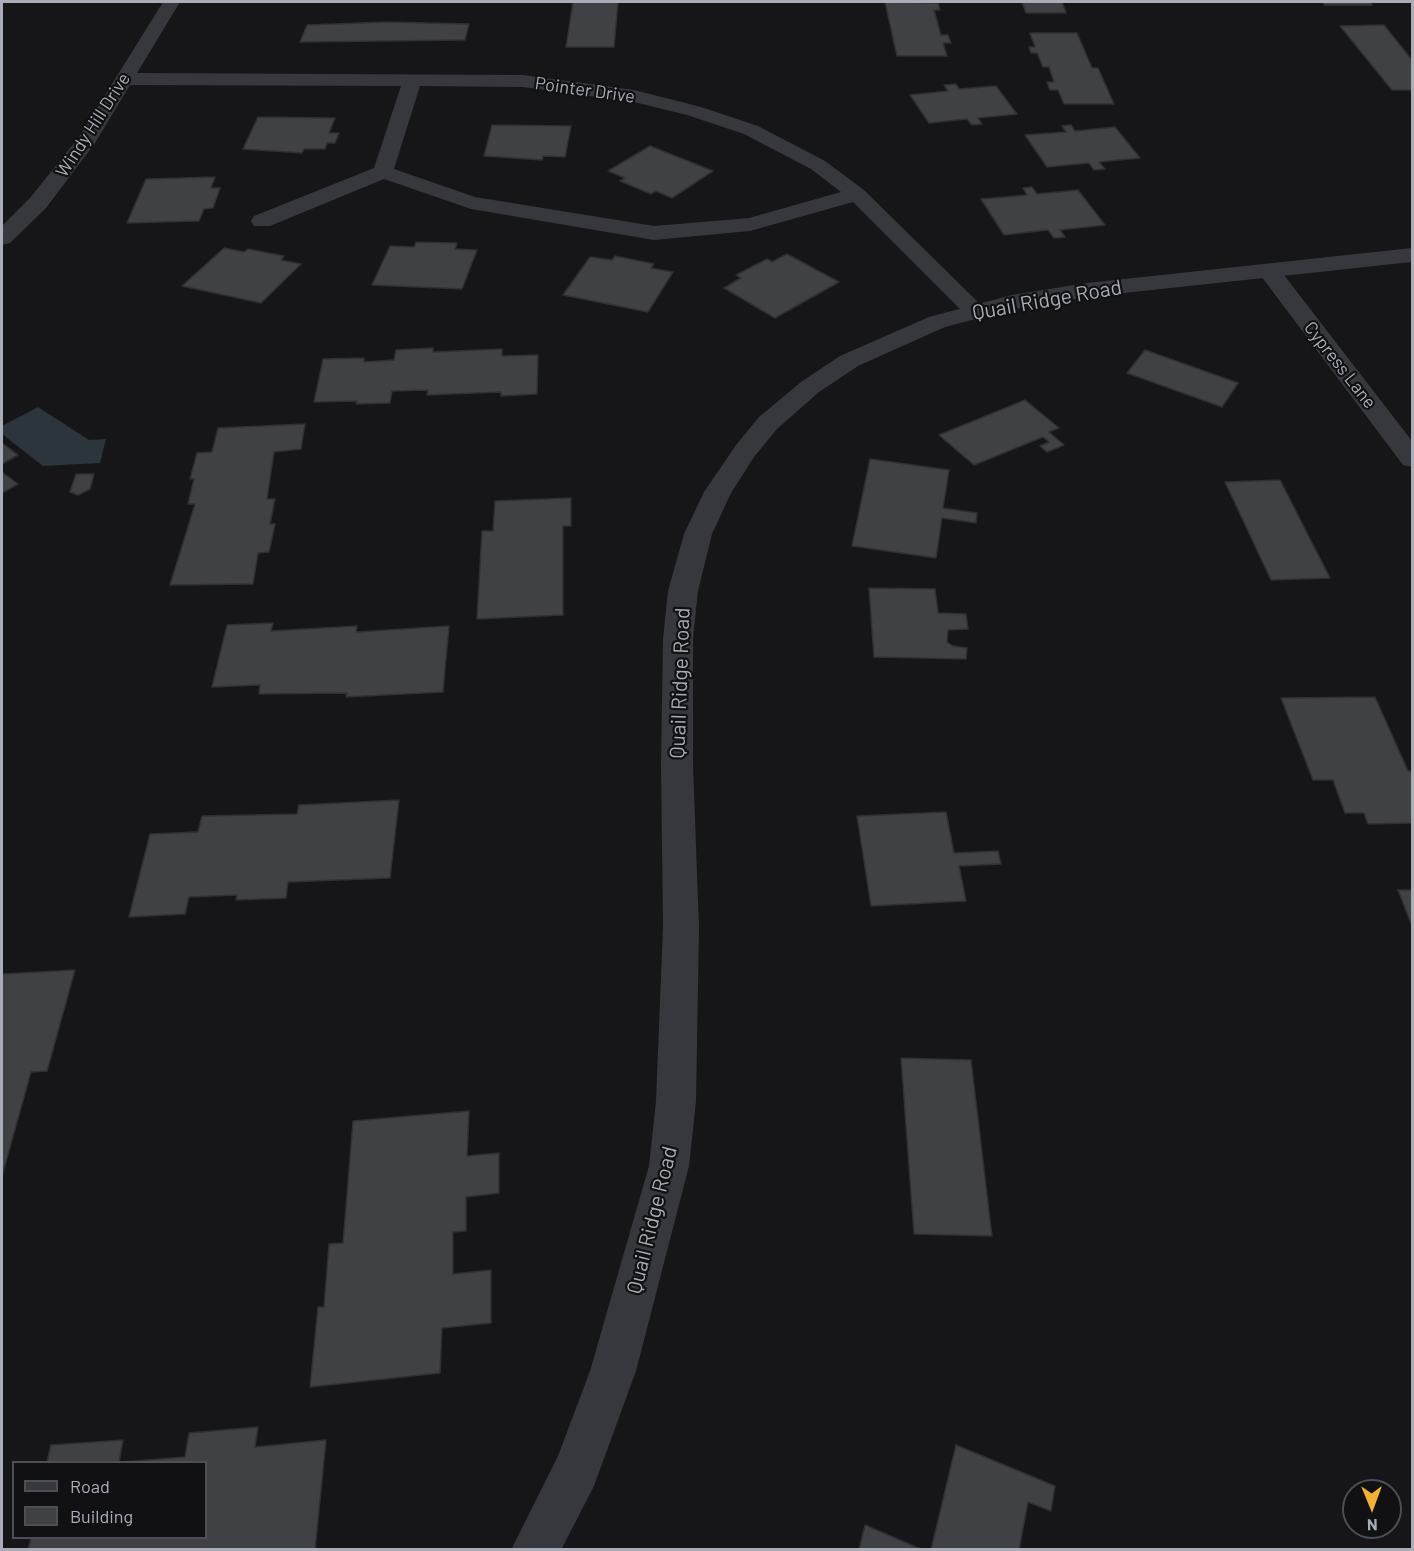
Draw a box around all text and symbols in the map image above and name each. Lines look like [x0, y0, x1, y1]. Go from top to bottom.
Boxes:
street label: Windy Hill Drive [51, 69, 135, 181]
street label: Pointer Drive [534, 72, 636, 108]
street label: Quail Ridge Road [970, 274, 1124, 326]
street label: Cypress Lane [1299, 317, 1381, 413]
street label: Quail Ridge Road [665, 607, 695, 759]
street label: Quail Ridge Road [621, 1144, 683, 1296]
legend [12, 1461, 207, 1539]
text: Road [70, 1475, 110, 1497]
north arrow [1342, 1479, 1402, 1539]
text: Building [70, 1505, 133, 1527]
text: N [1367, 1516, 1378, 1535]

